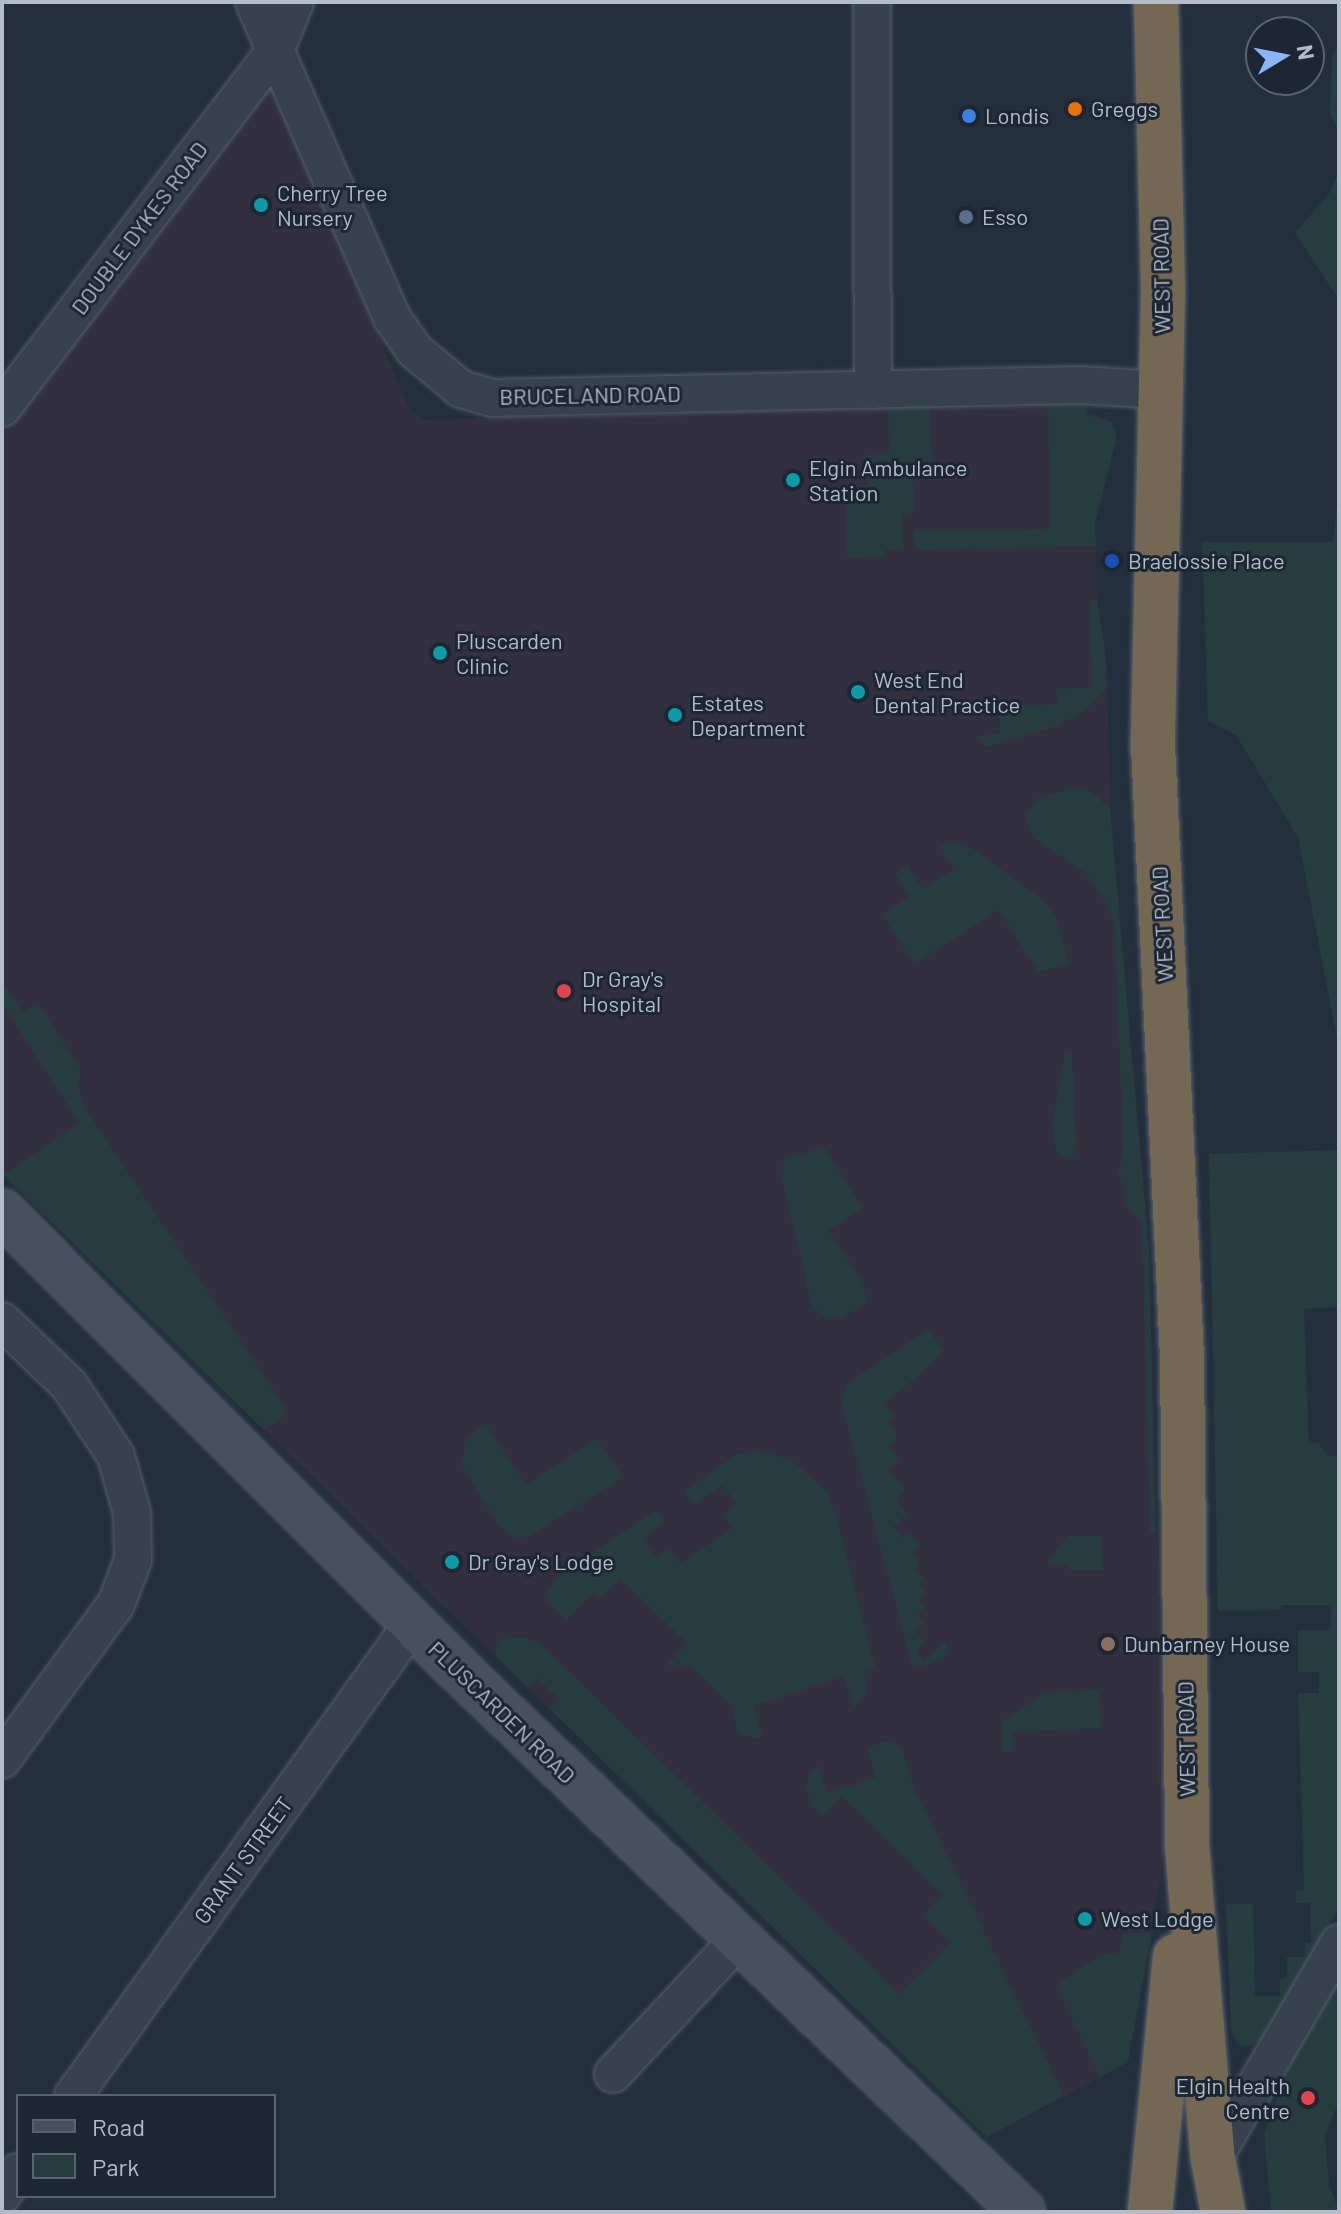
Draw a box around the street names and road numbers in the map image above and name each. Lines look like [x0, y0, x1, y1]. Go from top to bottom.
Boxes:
street label: DOUBLE DYKES ROAD [65, 136, 213, 320]
street label: WEST ROAD [1147, 218, 1175, 334]
street label: BRUCELAND ROAD [499, 380, 681, 410]
street label: WEST ROAD [1146, 866, 1178, 982]
street label: PLUSCARDEN ROAD [423, 1635, 581, 1789]
street label: WEST ROAD [1172, 1681, 1200, 1797]
street label: GRANT STREET [188, 1791, 298, 1929]

